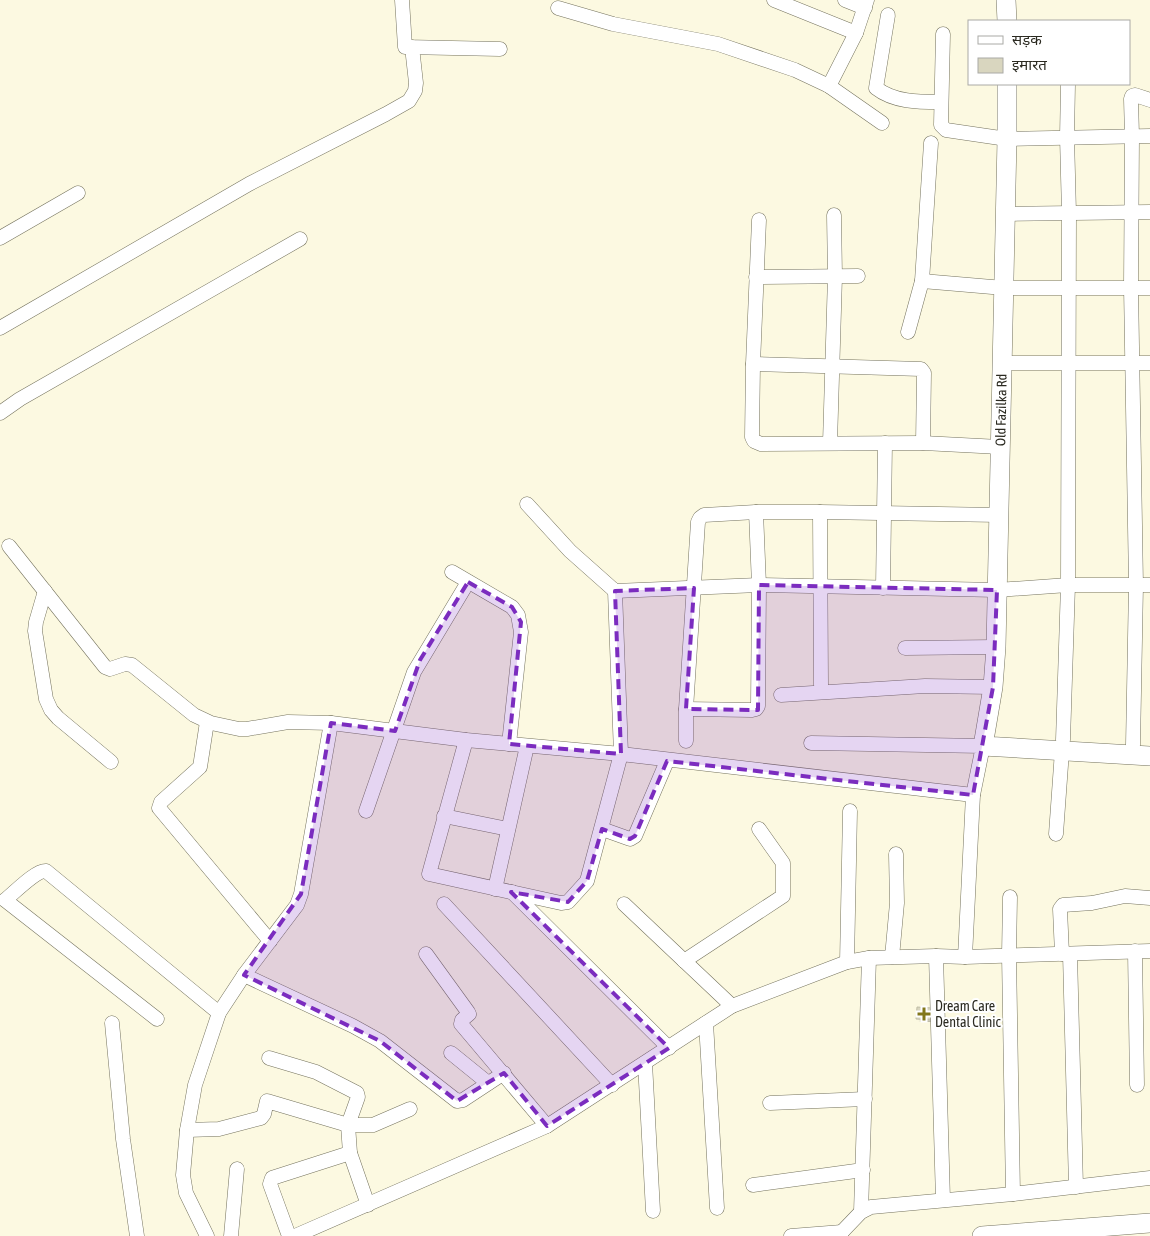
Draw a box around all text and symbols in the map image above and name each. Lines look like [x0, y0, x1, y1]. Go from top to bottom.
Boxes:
legend [968, 20, 1130, 85]
text: सड़क [1012, 31, 1042, 48]
text: इमारत [1012, 56, 1047, 73]
street label: Old Fazilka Rd [992, 374, 1010, 446]
place label: Dream Care Dental Clinic [935, 998, 1001, 1030]
marker: Dream Care Dental Clinic [917, 1007, 931, 1021]

